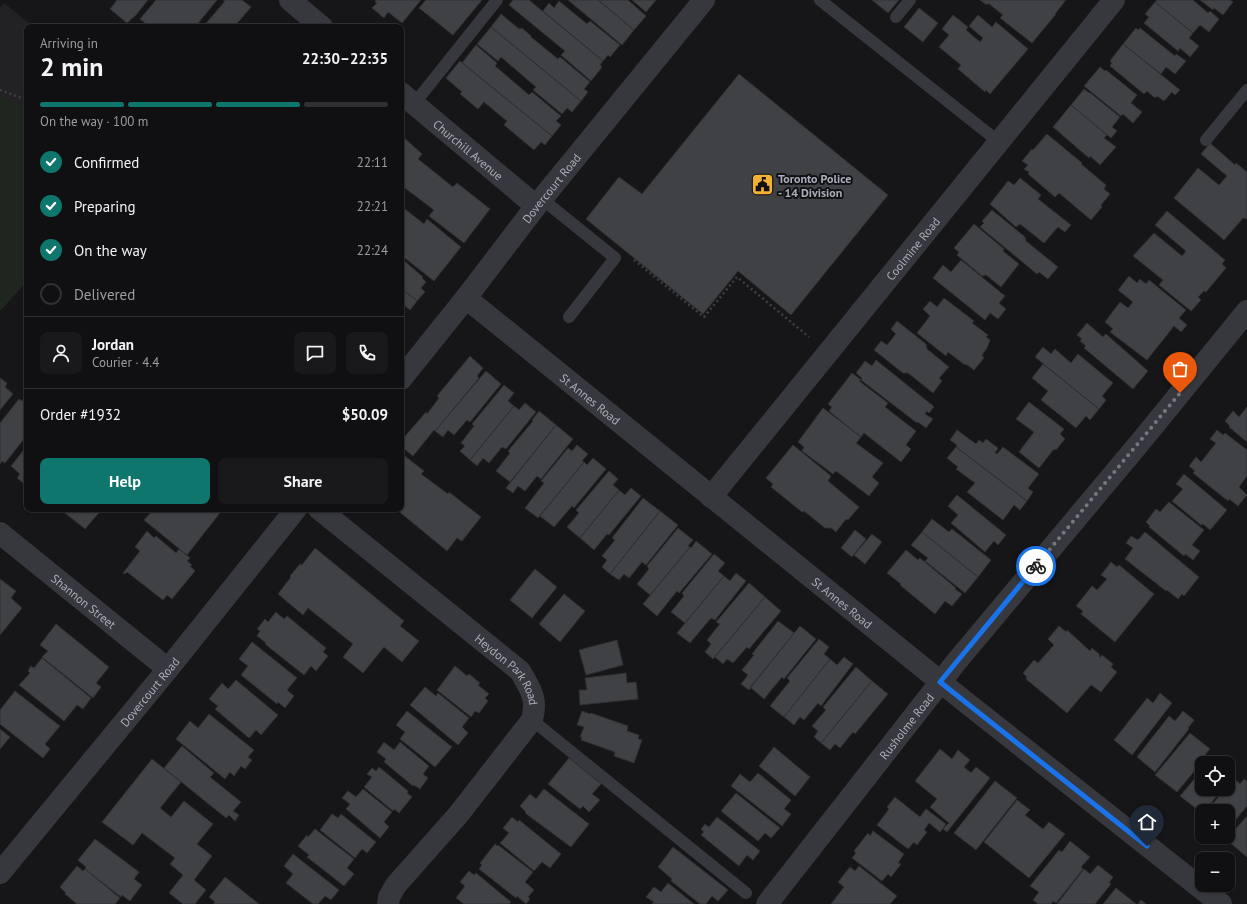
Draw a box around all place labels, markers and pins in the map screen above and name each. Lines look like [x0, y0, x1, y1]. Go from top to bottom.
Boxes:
place label: Toronto Police - 14 Division [778, 171, 851, 200]
public building icon: Toronto Police - 14 Division [750, 172, 776, 198]
pin [1163, 352, 1197, 393]
pin [1130, 805, 1164, 846]

